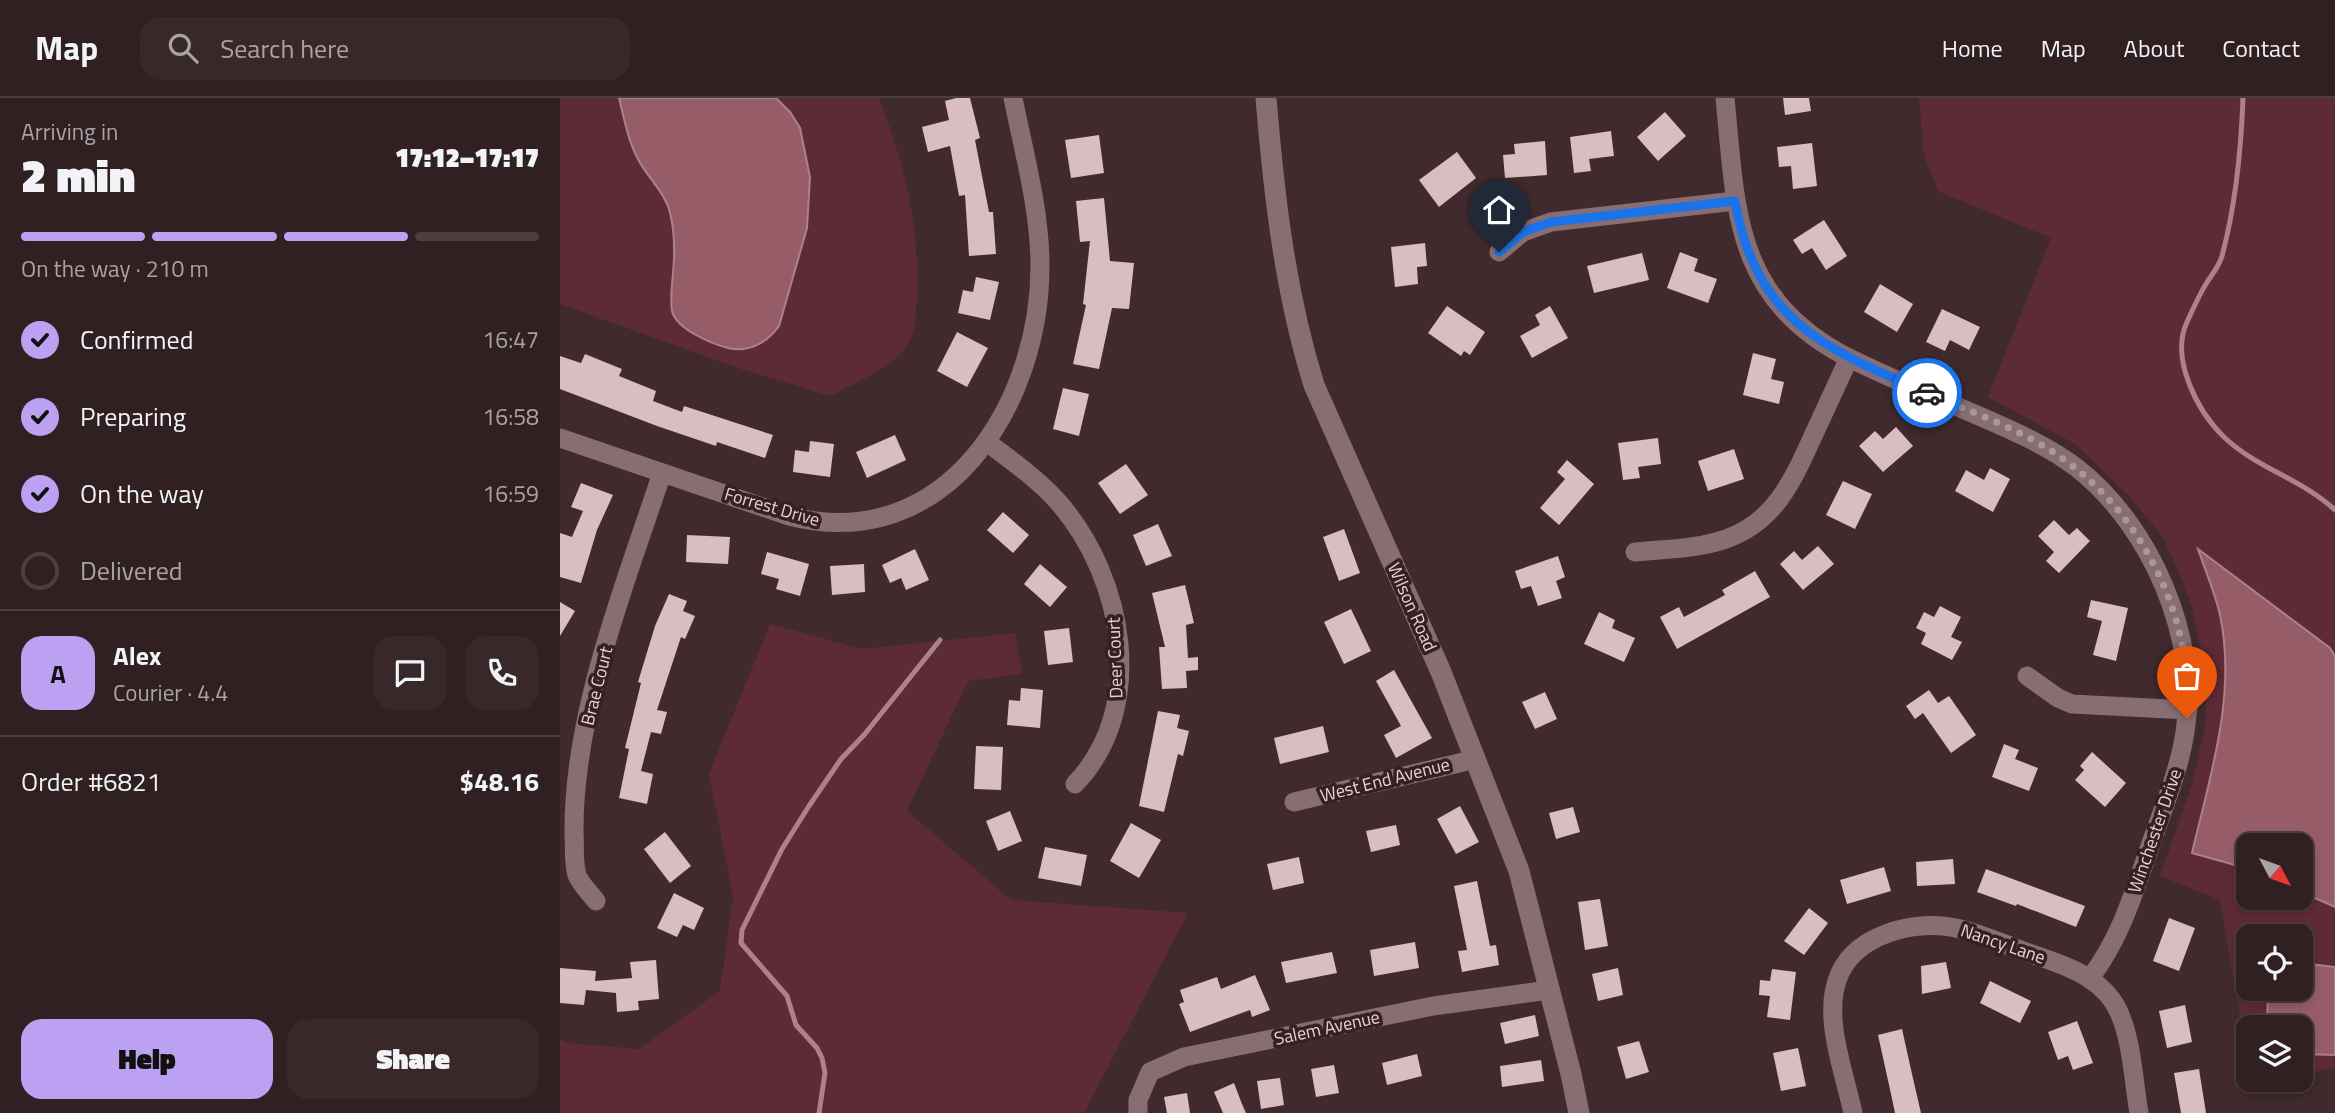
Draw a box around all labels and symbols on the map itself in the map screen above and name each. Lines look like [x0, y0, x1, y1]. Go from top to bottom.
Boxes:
pin [1469, 180, 1529, 252]
courier [1892, 358, 1962, 428]
street label: Forrest Drive [721, 480, 823, 533]
street label: Wilson Road [1381, 558, 1444, 655]
street label: Deer Court [1100, 616, 1129, 699]
street label: Brae Court [574, 643, 620, 728]
pin [2157, 646, 2217, 718]
street label: West End Avenue [1317, 750, 1453, 809]
street label: Winchester Drive [2121, 765, 2188, 896]
north arrow [2236, 833, 2314, 910]
street label: Nancy Lane [1957, 916, 2049, 971]
street label: Salem Avenue [1272, 1003, 1382, 1052]

